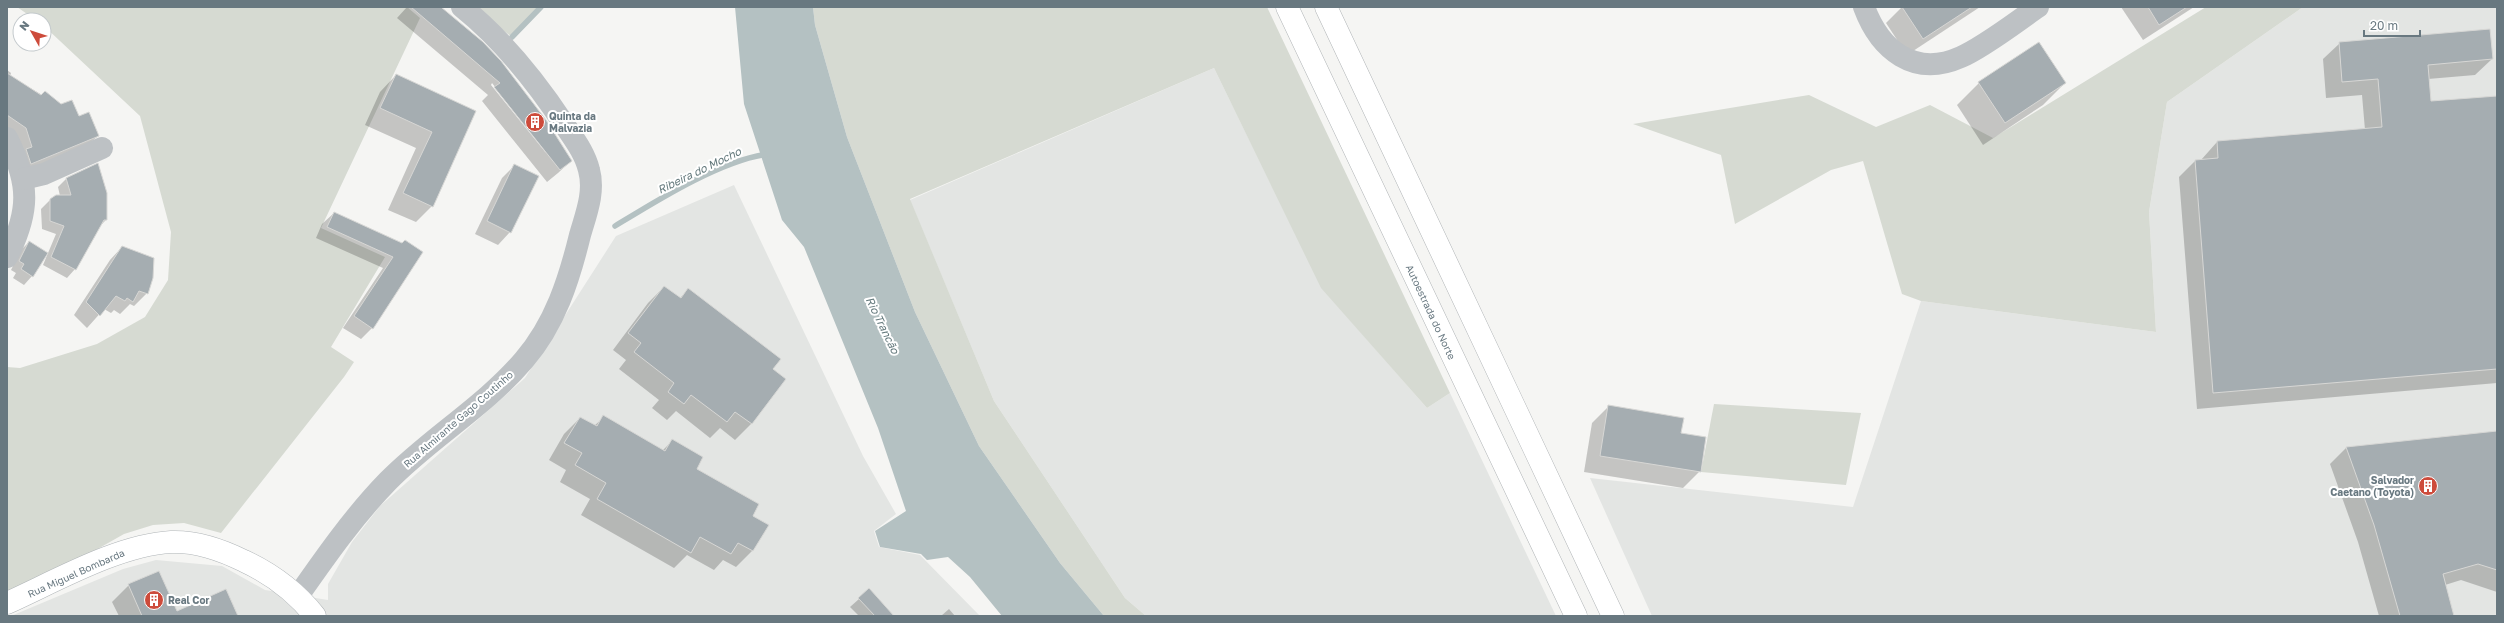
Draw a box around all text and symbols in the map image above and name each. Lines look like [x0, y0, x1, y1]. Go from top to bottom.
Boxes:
north arrow [12, 12, 52, 52]
scale bar [2364, 12, 2420, 38]
text: N [16, 18, 32, 33]
text: 20 m [2370, 18, 2398, 33]
place label: Quinta da Malvazia [549, 110, 596, 134]
building icon: Quinta da Malvazia [524, 111, 546, 133]
water label: Ribeira do Mocho [655, 144, 744, 196]
street label: Autoestrada do Norte [1404, 263, 1458, 362]
water label: Rio Trancão [864, 294, 903, 357]
street label: Rua Almirante Gago Coutinho [401, 368, 515, 470]
place label: Salvador Caetano (Toyota) [2330, 474, 2414, 498]
building icon: Salvador Caetano (Toyota) [2417, 475, 2439, 497]
street label: Rua Miguel Bombarda [26, 546, 126, 600]
building icon: Real Cor [143, 589, 165, 611]
place label: Real Cor [168, 594, 209, 606]

